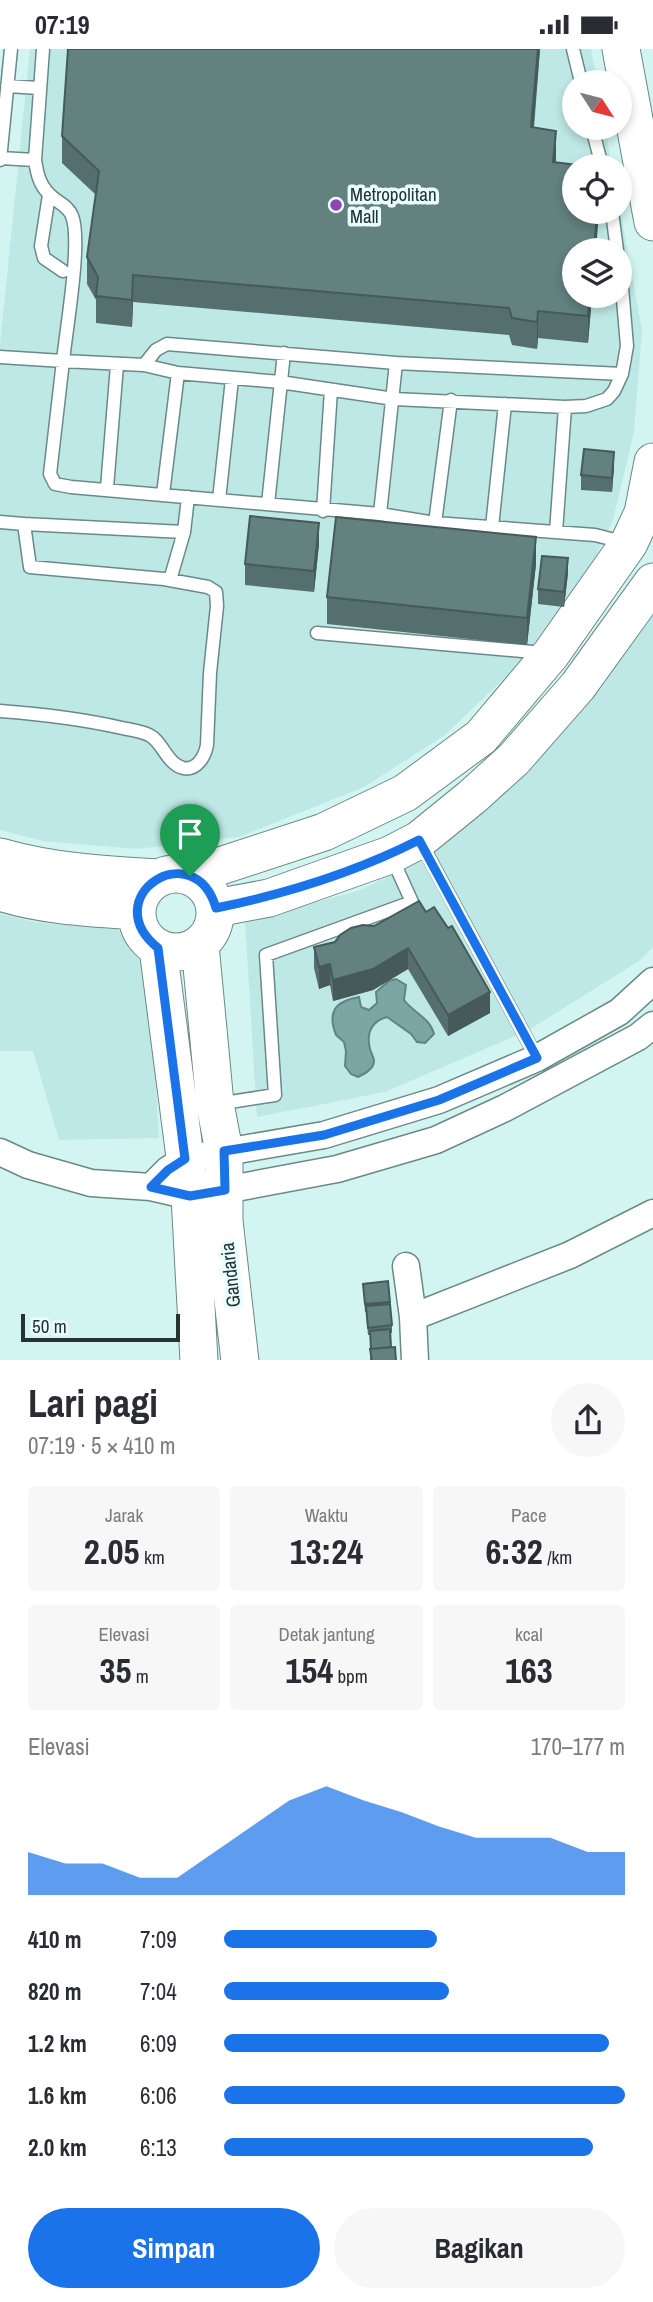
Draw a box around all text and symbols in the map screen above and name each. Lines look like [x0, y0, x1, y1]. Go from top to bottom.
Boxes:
text: 07:19 [35, 7, 90, 42]
north arrow [562, 70, 632, 140]
map controls [562, 70, 632, 308]
button: locate [562, 154, 632, 224]
place label: Metropolitan Mall [350, 181, 437, 229]
marker: Metropolitan Mall [328, 197, 344, 213]
button: layers [562, 238, 632, 308]
pin [160, 804, 220, 876]
icon: arrive [171, 815, 209, 853]
street label: Gandaria [214, 1241, 246, 1309]
scale bar [21, 1311, 180, 1343]
text: 50 m [32, 1313, 67, 1339]
text: Lari pagi [28, 1378, 158, 1429]
button: share [551, 1383, 625, 1457]
text: 07:19 · 5 × 410 m [28, 1430, 175, 1461]
text: Jarak [105, 1502, 143, 1528]
text: Waktu [305, 1502, 348, 1528]
text: Pace [511, 1502, 547, 1528]
text: 2.05 [84, 1528, 140, 1575]
text: 13:24 [290, 1528, 363, 1575]
text: 6:32 [485, 1528, 543, 1575]
text: km [140, 1544, 165, 1570]
text: /km [543, 1544, 572, 1570]
text: Elevasi [99, 1621, 150, 1647]
text: Detak jantung [278, 1621, 375, 1647]
text: kcal [515, 1621, 543, 1647]
text: 35 [100, 1647, 131, 1694]
text: 154 [285, 1647, 333, 1694]
text: 163 [505, 1647, 553, 1694]
text: m [131, 1663, 149, 1689]
text: bpm [333, 1663, 368, 1689]
text: Elevasi [28, 1731, 90, 1762]
text: 170–177 m [531, 1731, 625, 1762]
text: 410 m [28, 1924, 81, 1955]
text: 7:09 [140, 1924, 177, 1955]
text: 820 m [28, 1976, 81, 2007]
text: 7:04 [140, 1976, 177, 2007]
text: 1.2 km [28, 2028, 87, 2059]
text: 6:09 [140, 2028, 177, 2059]
text: 1.6 km [28, 2080, 87, 2111]
text: 6:06 [140, 2080, 177, 2111]
text: 2.0 km [28, 2132, 87, 2163]
text: 6:13 [140, 2132, 177, 2163]
button: Simpan [28, 2208, 320, 2288]
button: Bagikan [334, 2208, 625, 2288]

